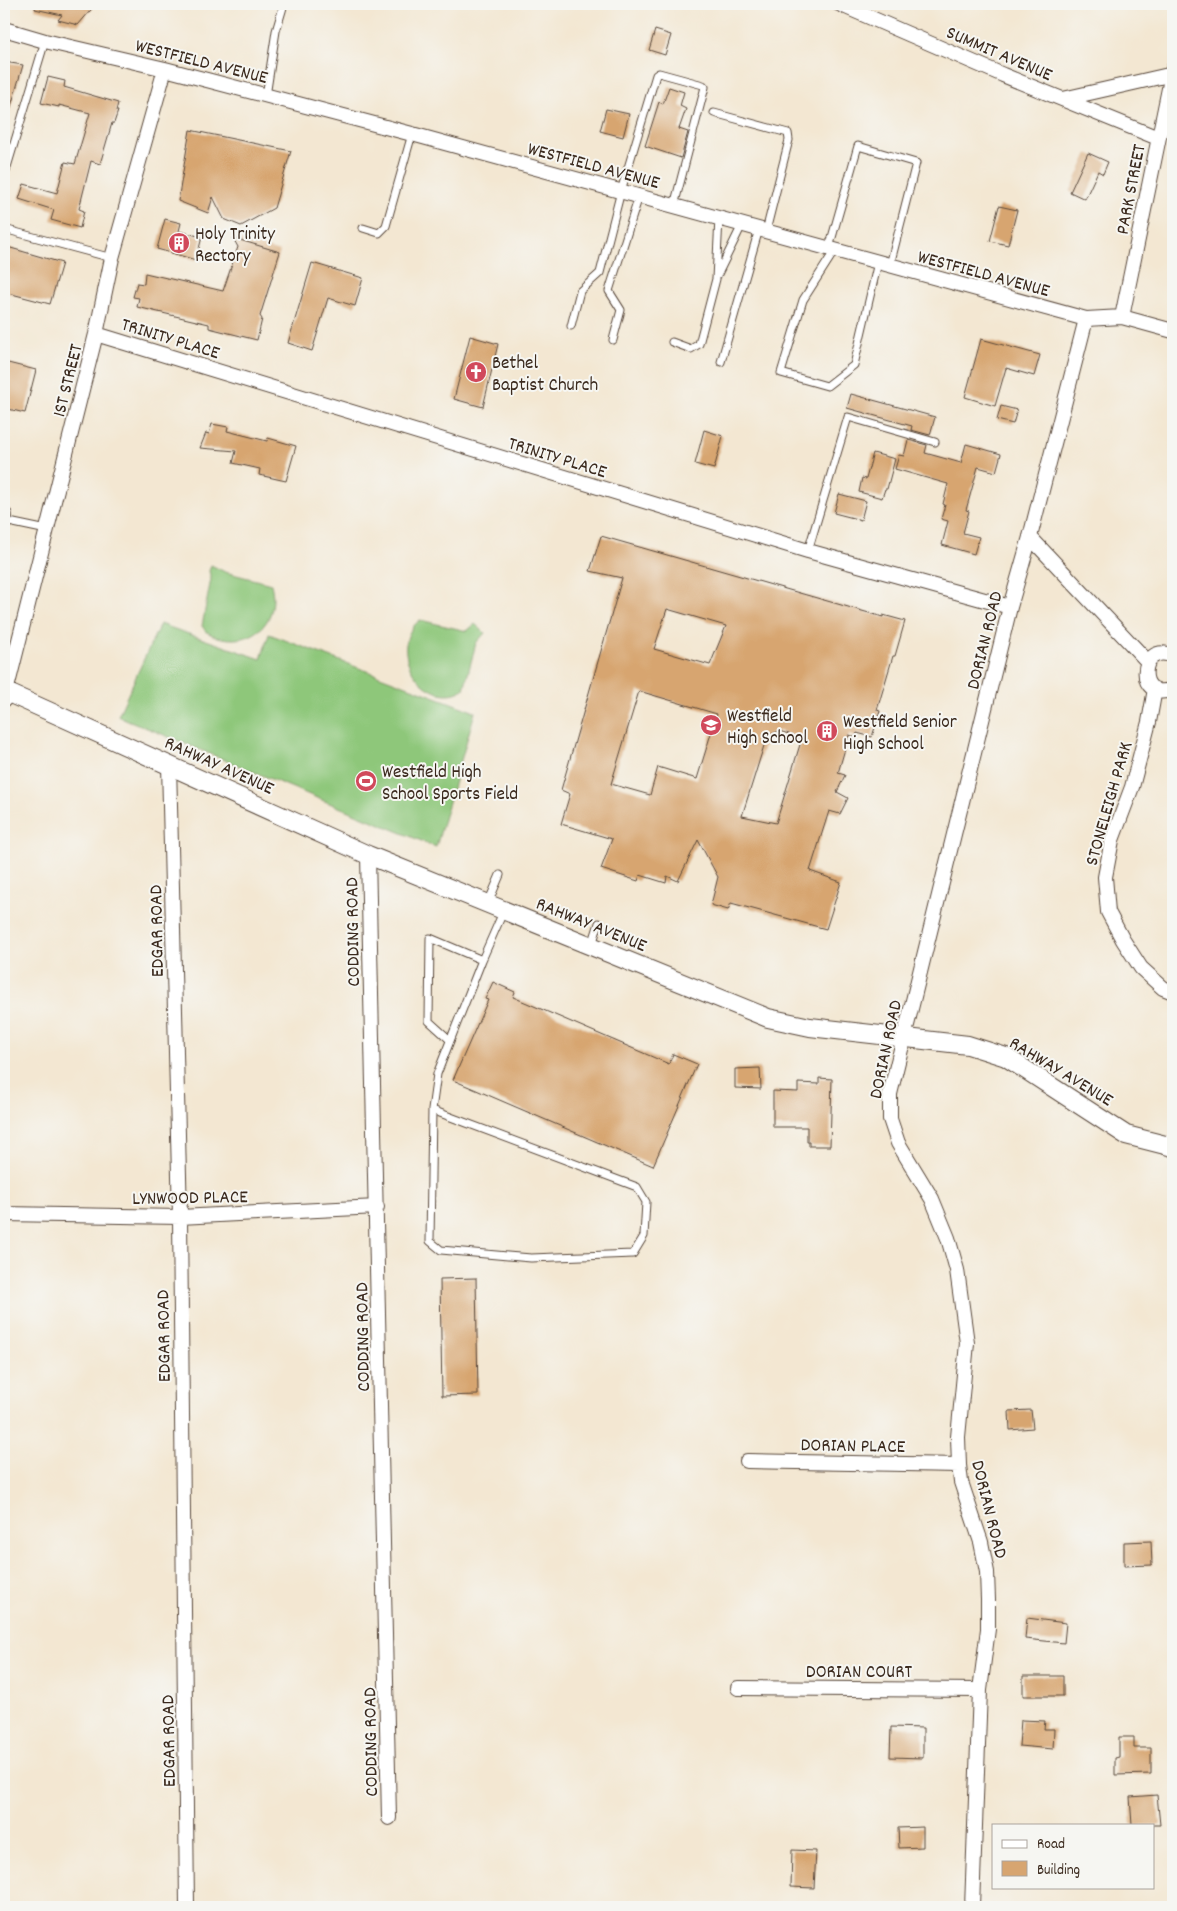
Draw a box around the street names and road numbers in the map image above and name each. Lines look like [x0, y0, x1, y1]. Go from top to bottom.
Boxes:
street label: SUMMIT AVENUE [941, 21, 1056, 90]
street label: WESTFIELD AVENUE [132, 34, 271, 93]
street label: WESTFIELD AVENUE [524, 137, 662, 198]
street label: PARK STREET [1110, 142, 1154, 237]
street label: WESTFIELD AVENUE [914, 245, 1052, 306]
street label: TRINITY PLACE [117, 313, 223, 368]
street label: 1ST STREET [47, 341, 92, 420]
street label: TRINITY PLACE [504, 432, 610, 487]
street label: DORIAN ROAD [961, 589, 1012, 693]
street label: RAHWAY AVENUE [160, 731, 278, 804]
street label: STONELEIGH PARK [1080, 739, 1141, 869]
street label: CODDING ROAD [340, 877, 369, 987]
street label: EDGAR ROAD [144, 884, 173, 977]
street label: RAHWAY AVENUE [531, 892, 650, 961]
street label: DORIAN ROAD [864, 998, 911, 1102]
street label: RAHWAY AVENUE [1003, 1031, 1118, 1115]
street label: LYNWOOD PLACE [132, 1185, 249, 1214]
street label: CODDING ROAD [350, 1282, 379, 1392]
street label: EDGAR ROAD [151, 1289, 180, 1382]
street label: DORIAN PLACE [800, 1433, 906, 1462]
street label: DORIAN ROAD [962, 1458, 1013, 1562]
street label: DORIAN COURT [806, 1660, 913, 1687]
street label: CODDING ROAD [358, 1687, 387, 1797]
street label: EDGAR ROAD [156, 1694, 185, 1787]

